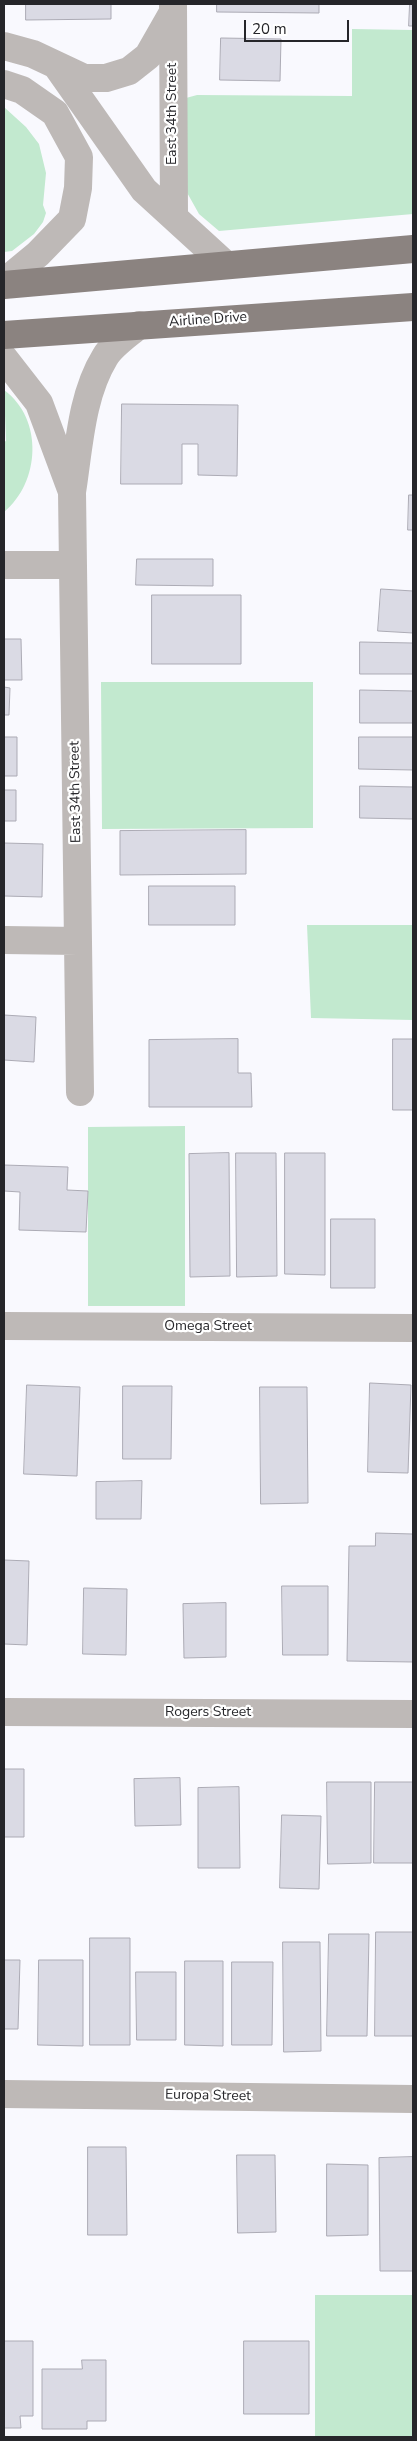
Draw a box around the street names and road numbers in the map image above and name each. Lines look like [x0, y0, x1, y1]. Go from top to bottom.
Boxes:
street label: East 34th Street [165, 63, 181, 165]
street label: Airline Drive [168, 309, 248, 331]
street label: East 34th Street [67, 741, 85, 843]
street label: Omega Street [164, 1319, 252, 1335]
street label: Rogers Street [165, 1705, 251, 1721]
street label: Europa Street [165, 2087, 251, 2105]

